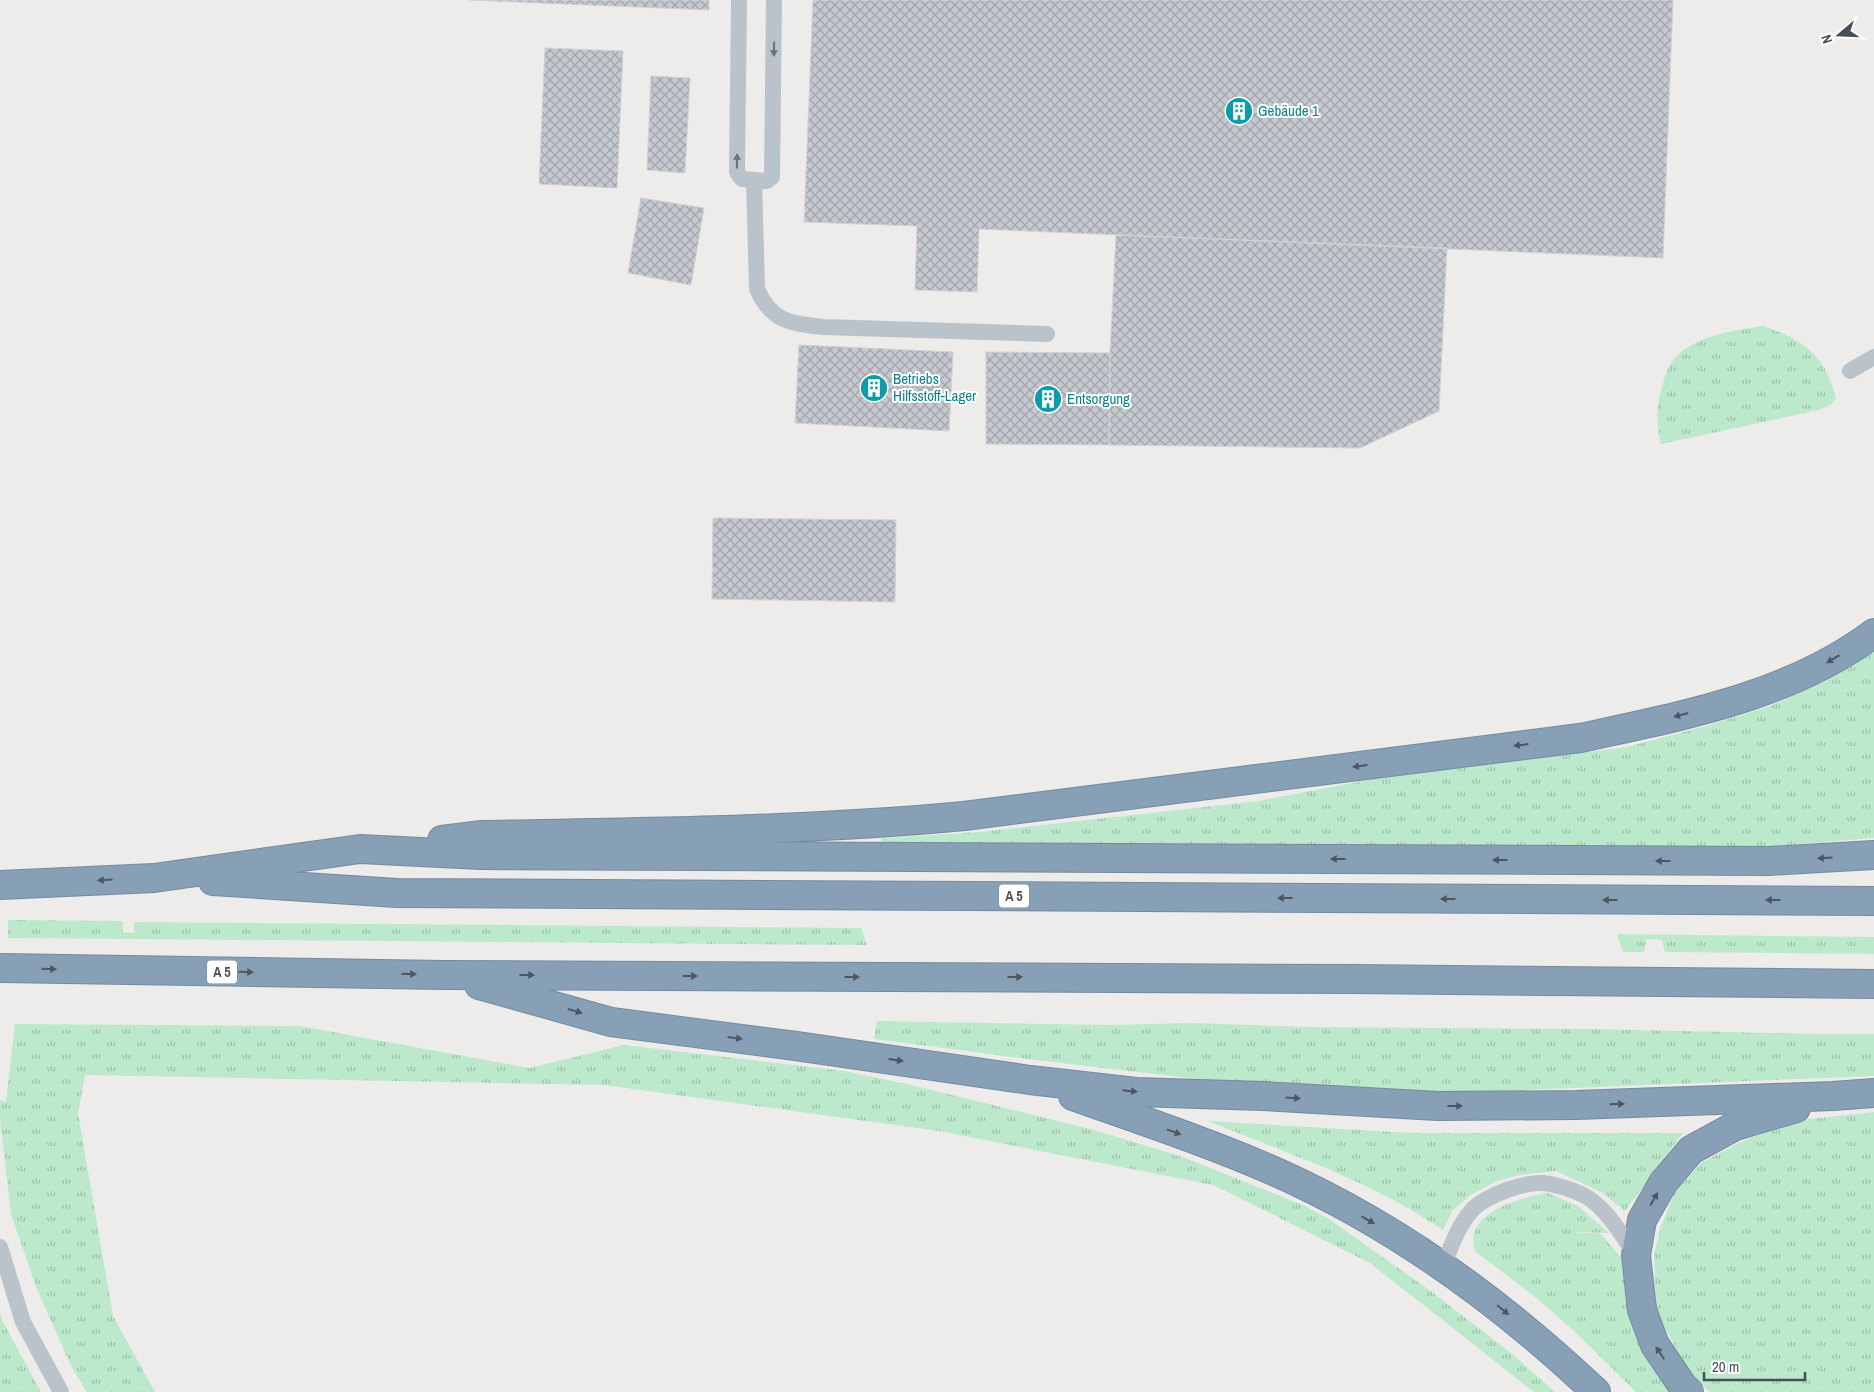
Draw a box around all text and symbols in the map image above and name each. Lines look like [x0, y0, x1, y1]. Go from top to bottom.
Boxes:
north arrow [1814, 10, 1864, 60]
text: N [1817, 32, 1837, 46]
one-way arrow [770, 41, 778, 57]
building icon: Gebäude 1 [1224, 96, 1254, 126]
place label: Gebäude 1 [1258, 100, 1319, 121]
one-way arrow [733, 152, 741, 168]
place label: Betriebs Hilfsstoff-Lager [893, 368, 976, 406]
building icon: Betriebs Hilfsstoff-Lager [859, 373, 889, 403]
building icon: Entsorgung [1033, 384, 1063, 414]
place label: Entsorgung [1067, 388, 1130, 409]
one-way arrow [1826, 654, 1839, 663]
one-way arrow [1673, 711, 1688, 719]
one-way arrow [1513, 742, 1529, 750]
one-way arrow [1352, 762, 1368, 770]
one-way arrow [1817, 854, 1833, 862]
one-way arrow [1330, 855, 1346, 863]
one-way arrow [1492, 856, 1508, 864]
one-way arrow [1655, 856, 1671, 864]
one-way arrow [97, 876, 113, 884]
road number: A 5 [999, 884, 1029, 908]
one-way arrow [1277, 894, 1293, 902]
one-way arrow [1440, 895, 1456, 903]
one-way arrow [1602, 895, 1618, 903]
one-way arrow [1765, 896, 1781, 904]
road number: A 5 [207, 960, 237, 984]
one-way arrow [41, 965, 57, 973]
one-way arrow [238, 968, 254, 976]
one-way arrow [401, 971, 417, 979]
one-way arrow [520, 971, 536, 979]
one-way arrow [682, 972, 698, 980]
one-way arrow [845, 973, 861, 981]
one-way arrow [1007, 973, 1023, 981]
one-way arrow [568, 1008, 583, 1016]
one-way arrow [727, 1034, 743, 1042]
one-way arrow [888, 1057, 904, 1065]
one-way arrow [1123, 1087, 1139, 1095]
one-way arrow [1285, 1094, 1301, 1102]
one-way arrow [1610, 1100, 1626, 1108]
one-way arrow [1447, 1102, 1463, 1110]
one-way arrow [1167, 1128, 1182, 1136]
one-way arrow [1650, 1192, 1659, 1205]
one-way arrow [1360, 1216, 1375, 1224]
one-way arrow [1496, 1305, 1509, 1316]
one-way arrow [1655, 1346, 1665, 1360]
scale bar [1704, 1350, 1805, 1382]
text: 20 m [1712, 1356, 1739, 1377]

